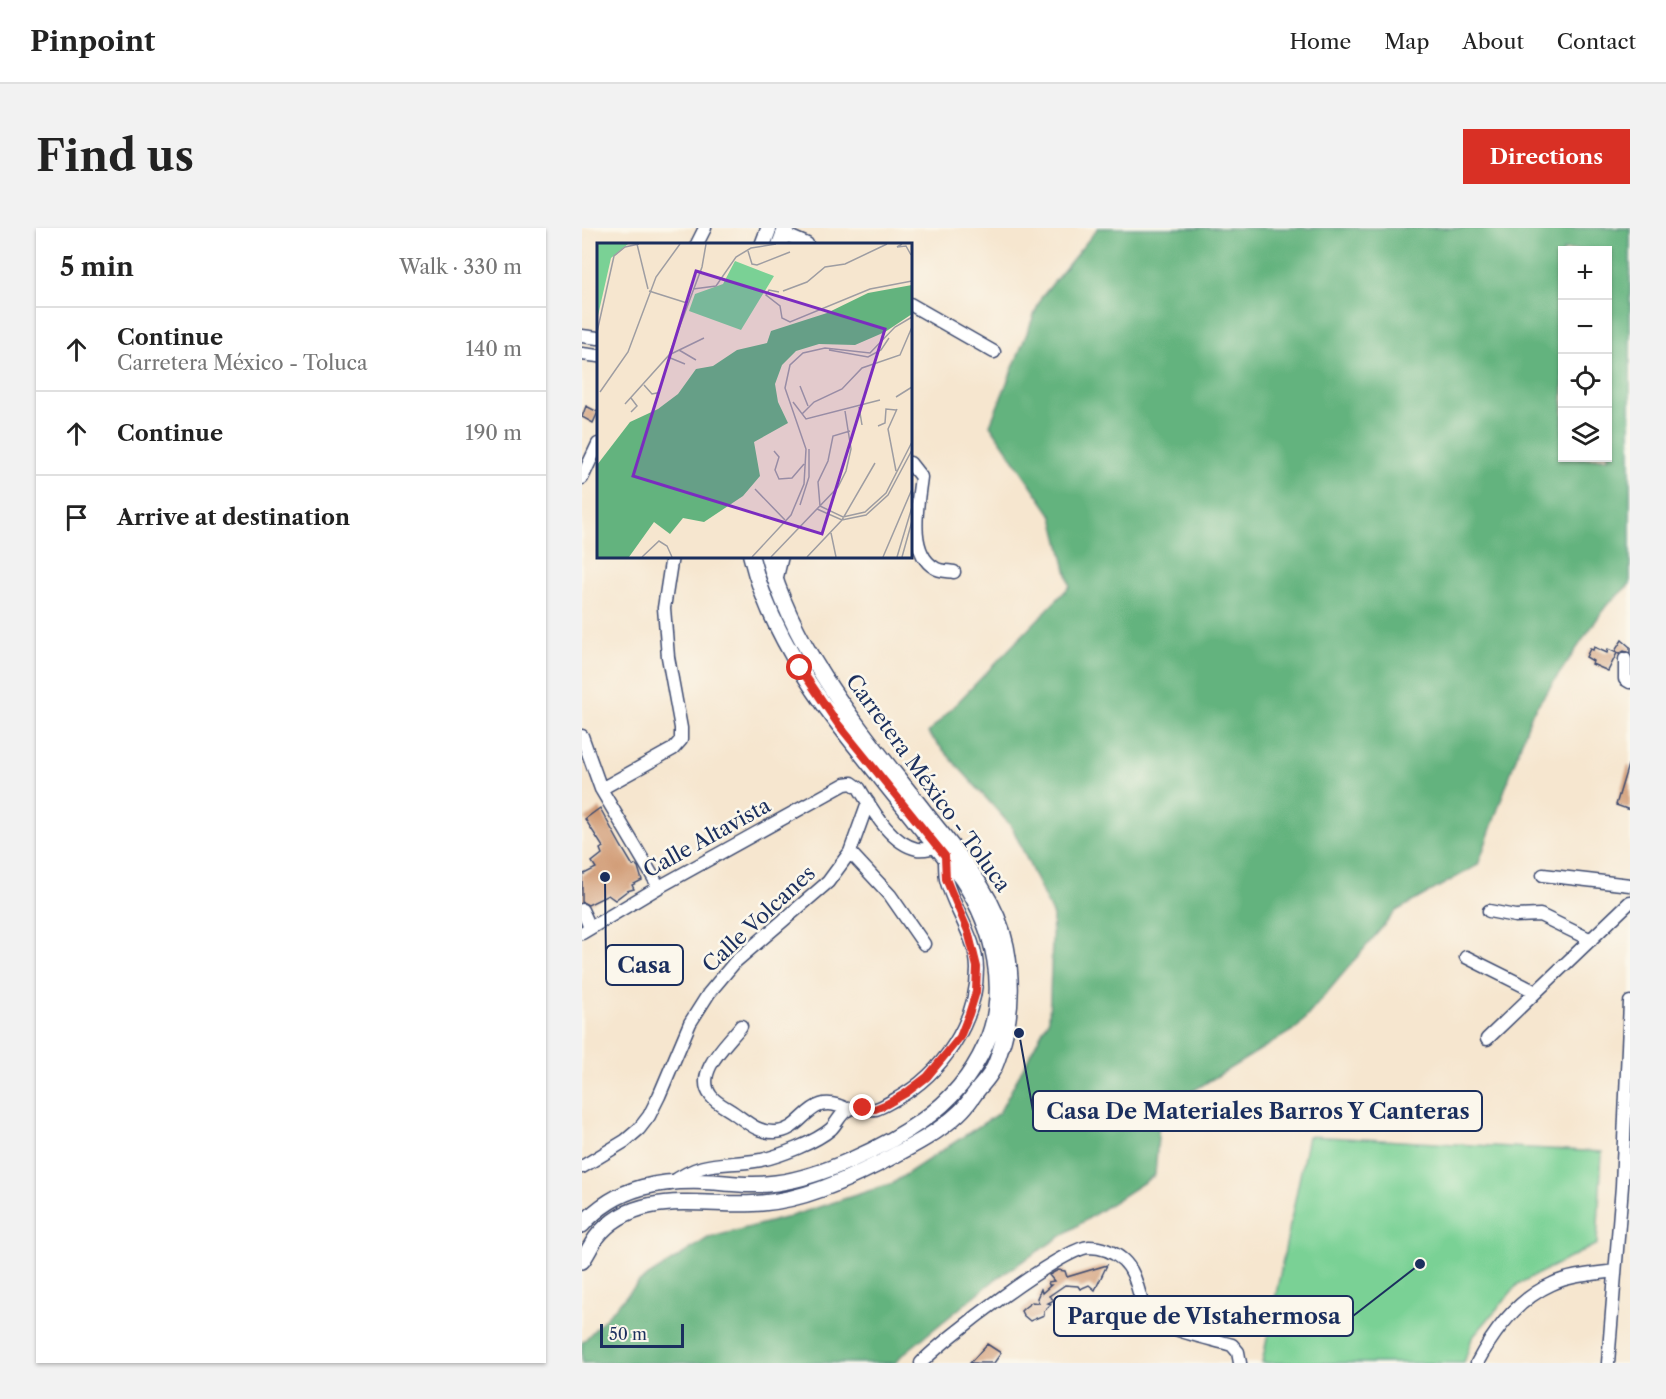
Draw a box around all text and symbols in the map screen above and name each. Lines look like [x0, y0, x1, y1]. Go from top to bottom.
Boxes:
text: Pinpoint [30, 24, 155, 58]
text: Home [1290, 29, 1351, 54]
text: Map [1384, 29, 1429, 54]
text: About [1462, 29, 1524, 54]
text: Contact [1557, 29, 1636, 54]
button: Directions [1463, 129, 1630, 184]
text: Find us [36, 130, 194, 182]
inset map [597, 243, 912, 558]
map controls [1558, 246, 1612, 462]
button: + [1558, 246, 1612, 300]
text: 5 min [60, 251, 134, 283]
text: Walk · 330 m [399, 255, 522, 279]
button: − [1558, 300, 1612, 354]
text: Continue [117, 324, 223, 351]
icon: ahead [60, 333, 93, 366]
text: 140 m [465, 337, 522, 361]
text: Carretera México - Toluca [117, 351, 368, 375]
button: locate [1558, 354, 1612, 408]
button: layers [1558, 408, 1612, 462]
icon: ahead [60, 417, 93, 450]
text: Continue [117, 420, 223, 447]
text: 190 m [465, 421, 522, 445]
icon: arrive [60, 501, 93, 534]
text: Arrive at destination [117, 504, 350, 531]
route start [786, 654, 812, 680]
street label: Carretera México - Toluca [841, 669, 1016, 897]
street label: Calle Altavista [639, 792, 775, 883]
street label: Calle Volcanes [697, 860, 820, 977]
callout: Casa [606, 945, 683, 985]
text: Casa [617, 952, 671, 979]
callout: Casa De Materiales Barros Y Canteras [1033, 1091, 1482, 1131]
route end [849, 1094, 875, 1120]
text: Casa De Materiales Barros Y Canteras [1046, 1098, 1470, 1125]
callout: Parque de VIstahermosa [1054, 1296, 1353, 1336]
text: Parque de VIstahermosa [1067, 1303, 1341, 1330]
scale bar [600, 1321, 684, 1348]
text: 50 m [609, 1324, 647, 1344]

